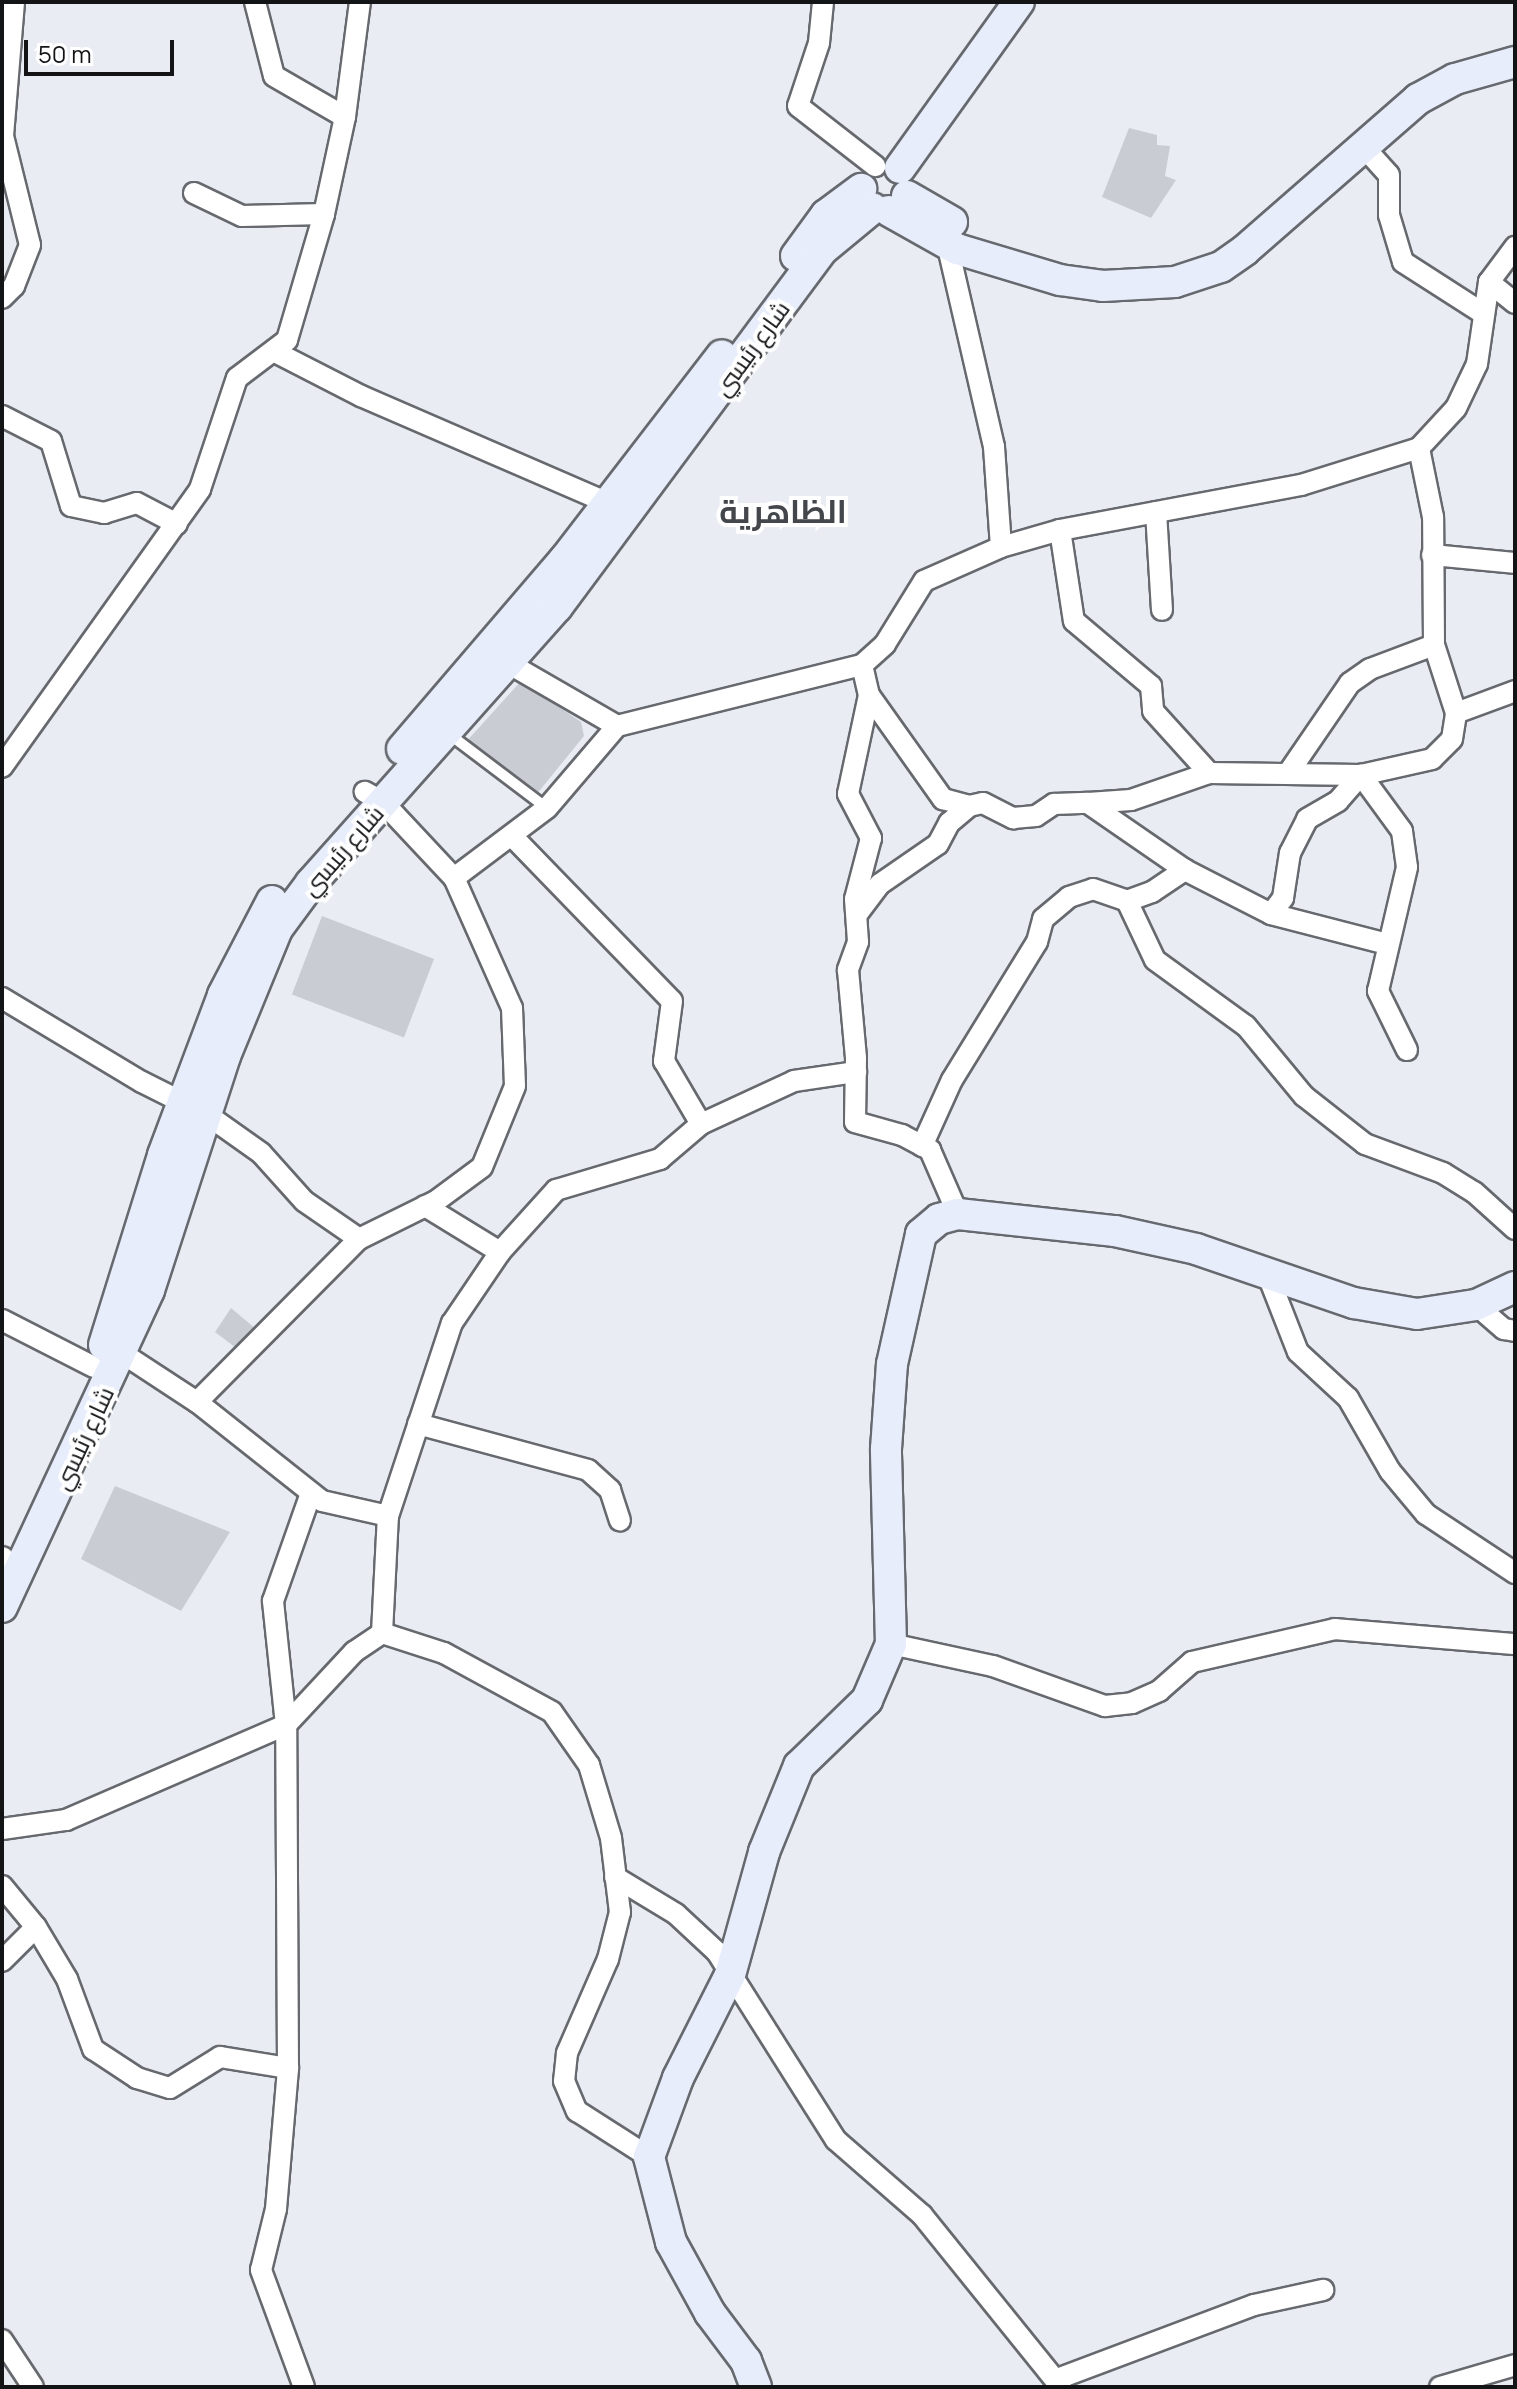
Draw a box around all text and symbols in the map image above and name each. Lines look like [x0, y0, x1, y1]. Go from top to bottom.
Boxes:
scale bar [28, 24, 178, 74]
text: 50 m [38, 37, 92, 70]
street label: شارع رئيسي [707, 295, 795, 401]
district label: الظاهرية [719, 492, 847, 530]
street label: شارع رئيسي [295, 799, 389, 901]
street label: شارع رئيسي [47, 1382, 119, 1494]

